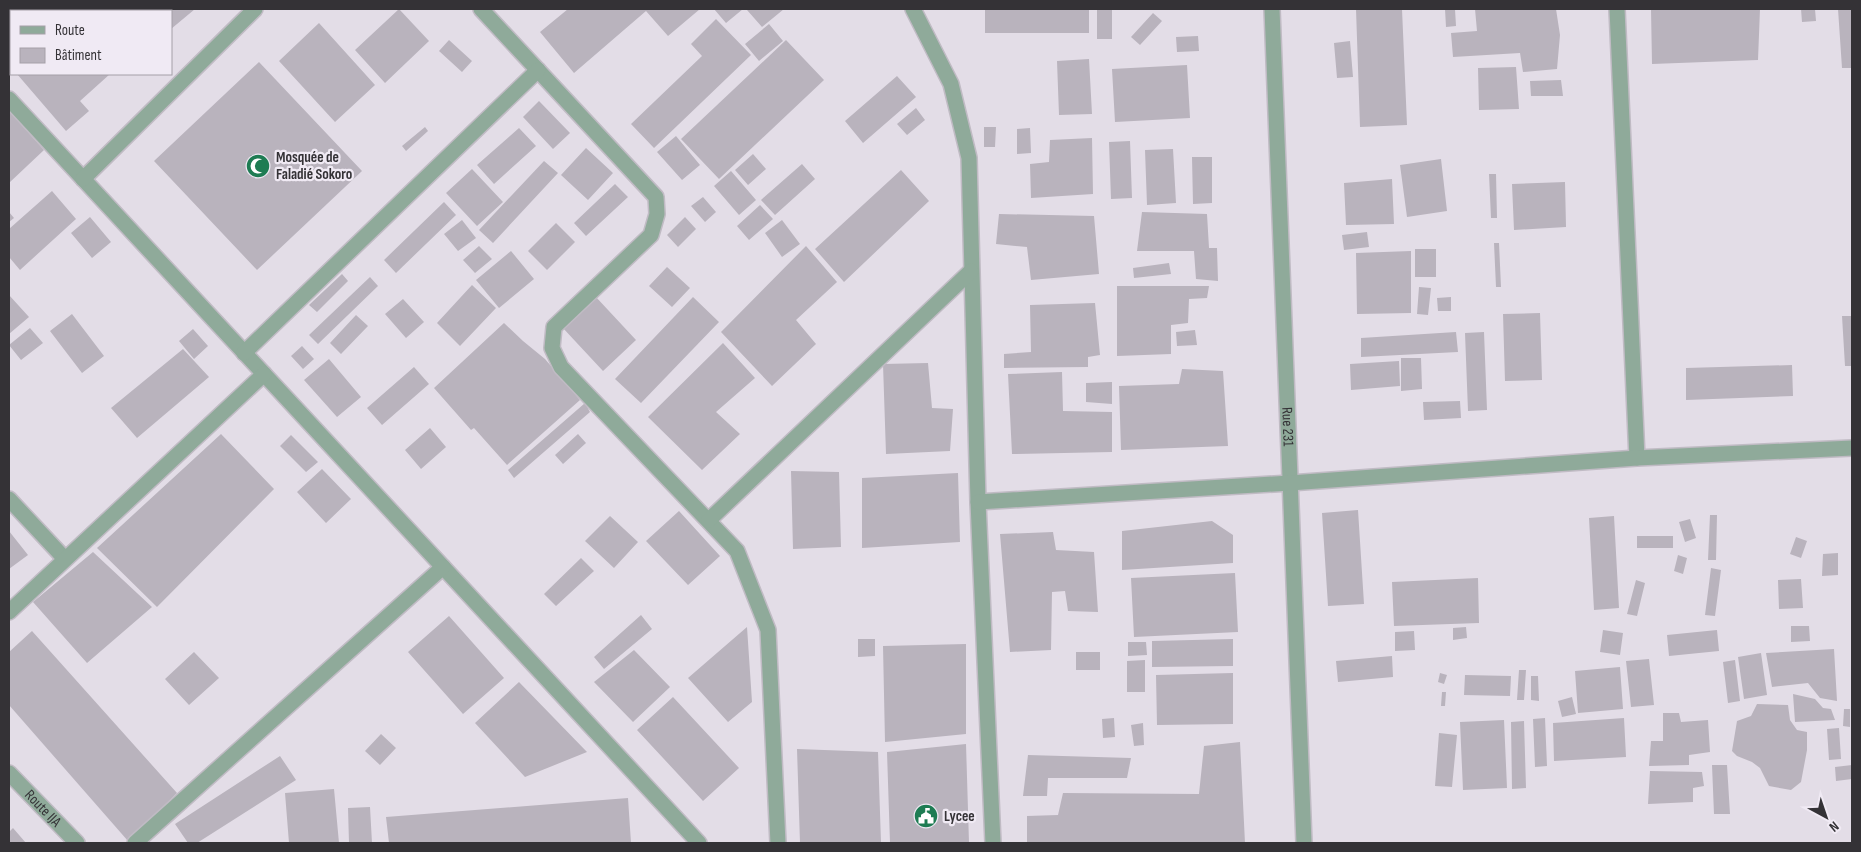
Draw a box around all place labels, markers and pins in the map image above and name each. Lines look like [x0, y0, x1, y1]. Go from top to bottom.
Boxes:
place label: Mosquée de Faladié Sokoro [276, 148, 352, 184]
mosque icon: Mosquée de Faladié Sokoro [245, 153, 271, 179]
public building icon: Lycee [913, 803, 939, 829]
place label: Lycee [944, 807, 975, 826]

